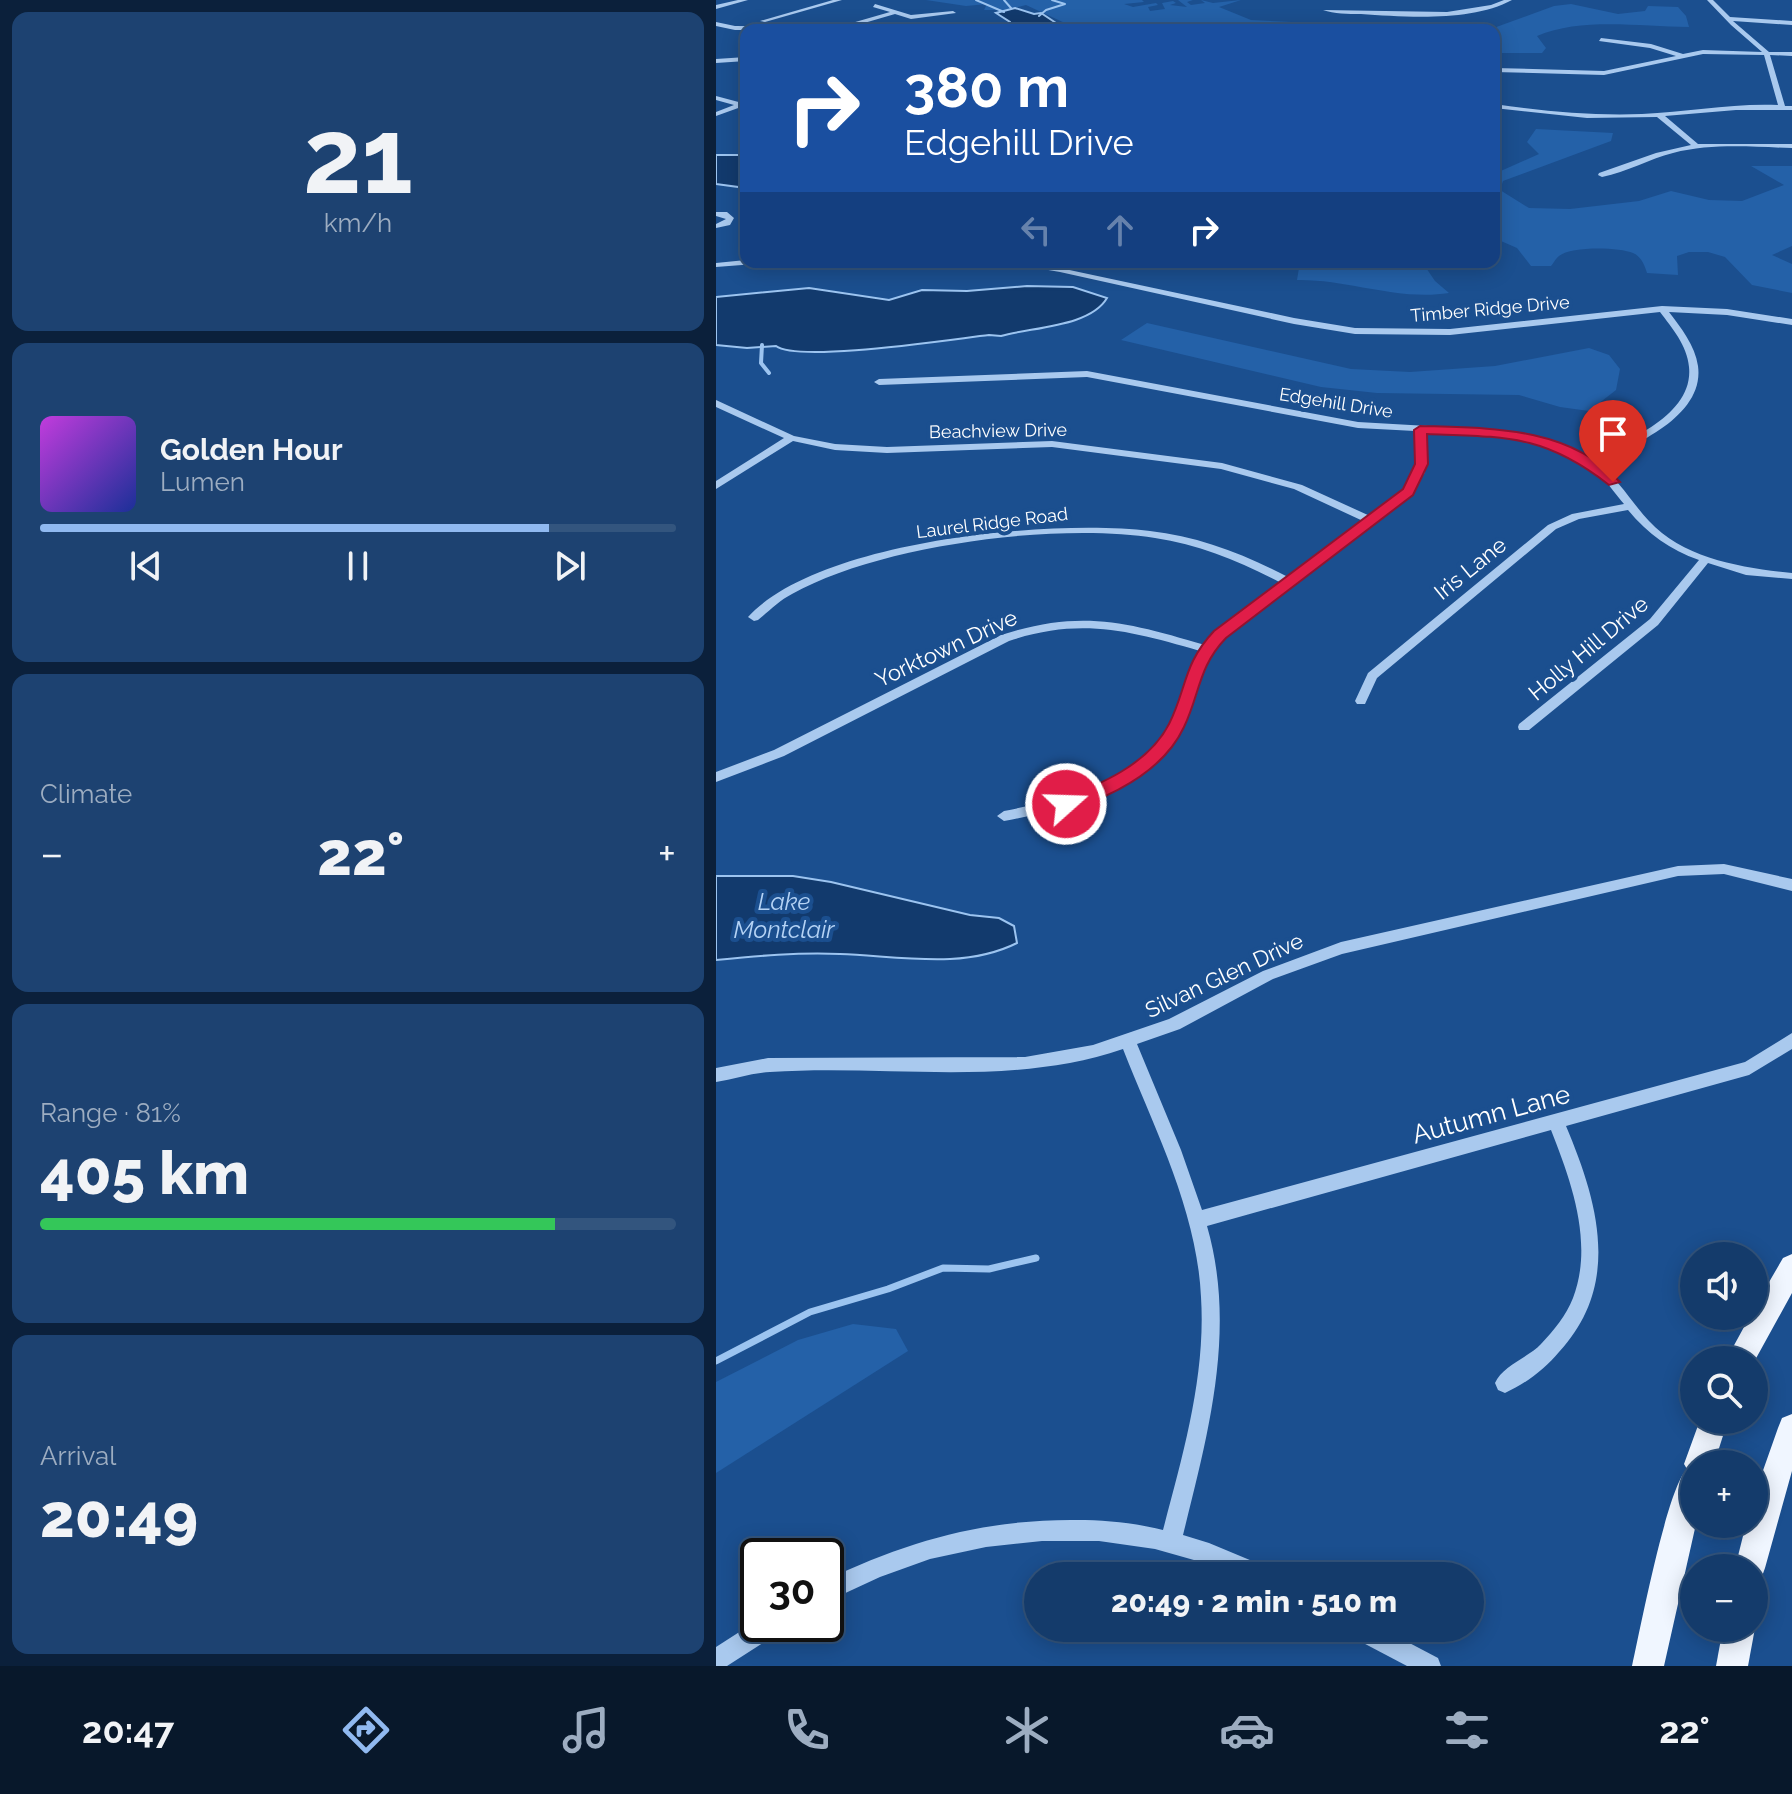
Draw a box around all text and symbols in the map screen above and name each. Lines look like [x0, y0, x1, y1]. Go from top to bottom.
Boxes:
text: 380 m [904, 54, 1069, 120]
icon: right [772, 56, 876, 160]
text: 21 [303, 95, 413, 217]
text: Edgehill Drive [904, 121, 1134, 163]
text: km/h [324, 208, 392, 238]
icon: left [1014, 208, 1058, 252]
icon: ahead [1098, 208, 1142, 252]
icon: right [1182, 208, 1226, 252]
street label: Timber Ridge Drive [1410, 291, 1571, 326]
street label: Edgehill Drive [1278, 383, 1395, 422]
pin [1579, 400, 1647, 482]
icon: arrive [1591, 412, 1635, 456]
street label: Beachview Drive [929, 419, 1068, 442]
text: Golden Hour [160, 432, 343, 467]
text: Lumen [160, 467, 245, 497]
street label: Laurel Ridge Road [915, 503, 1069, 542]
street label: Iris Lane [1429, 531, 1511, 605]
icon: previous [124, 544, 168, 588]
icon: pause [336, 544, 380, 588]
icon: next [548, 544, 592, 588]
street label: Holly Hill Drive [1523, 590, 1653, 706]
street label: Yorktown Drive [871, 604, 1021, 692]
position arrow [1024, 762, 1108, 846]
text: Climate [40, 779, 132, 809]
text: 22° [317, 819, 404, 889]
text: − [40, 828, 64, 879]
text: + [658, 828, 676, 879]
water label: Lake Montclair [733, 887, 835, 944]
street label: Silvan Glen Drive [1141, 927, 1307, 1023]
street label: Autumn Lane [1409, 1079, 1573, 1149]
text: Range · 81% [40, 1098, 181, 1128]
text: 405 km [40, 1138, 249, 1208]
map controls [1680, 1242, 1768, 1642]
button: sound [1680, 1242, 1768, 1330]
button: search [1680, 1346, 1768, 1434]
text: Arrival [40, 1441, 116, 1471]
button: + [1680, 1450, 1768, 1538]
text: 20:49 [40, 1481, 198, 1551]
speed limit sign: 30 [740, 1538, 844, 1642]
button: − [1680, 1554, 1768, 1642]
text: 20:49 · 2 min · 510 m [1111, 1584, 1397, 1619]
icon: directions [338, 1702, 394, 1758]
icon: music [558, 1702, 614, 1758]
icon: phone [779, 1702, 835, 1758]
icon: climate [999, 1702, 1055, 1758]
icon: car [1219, 1702, 1275, 1758]
icon: filters [1439, 1702, 1495, 1758]
text: 20:47 [82, 1709, 174, 1751]
text: 22° [1659, 1709, 1710, 1751]

